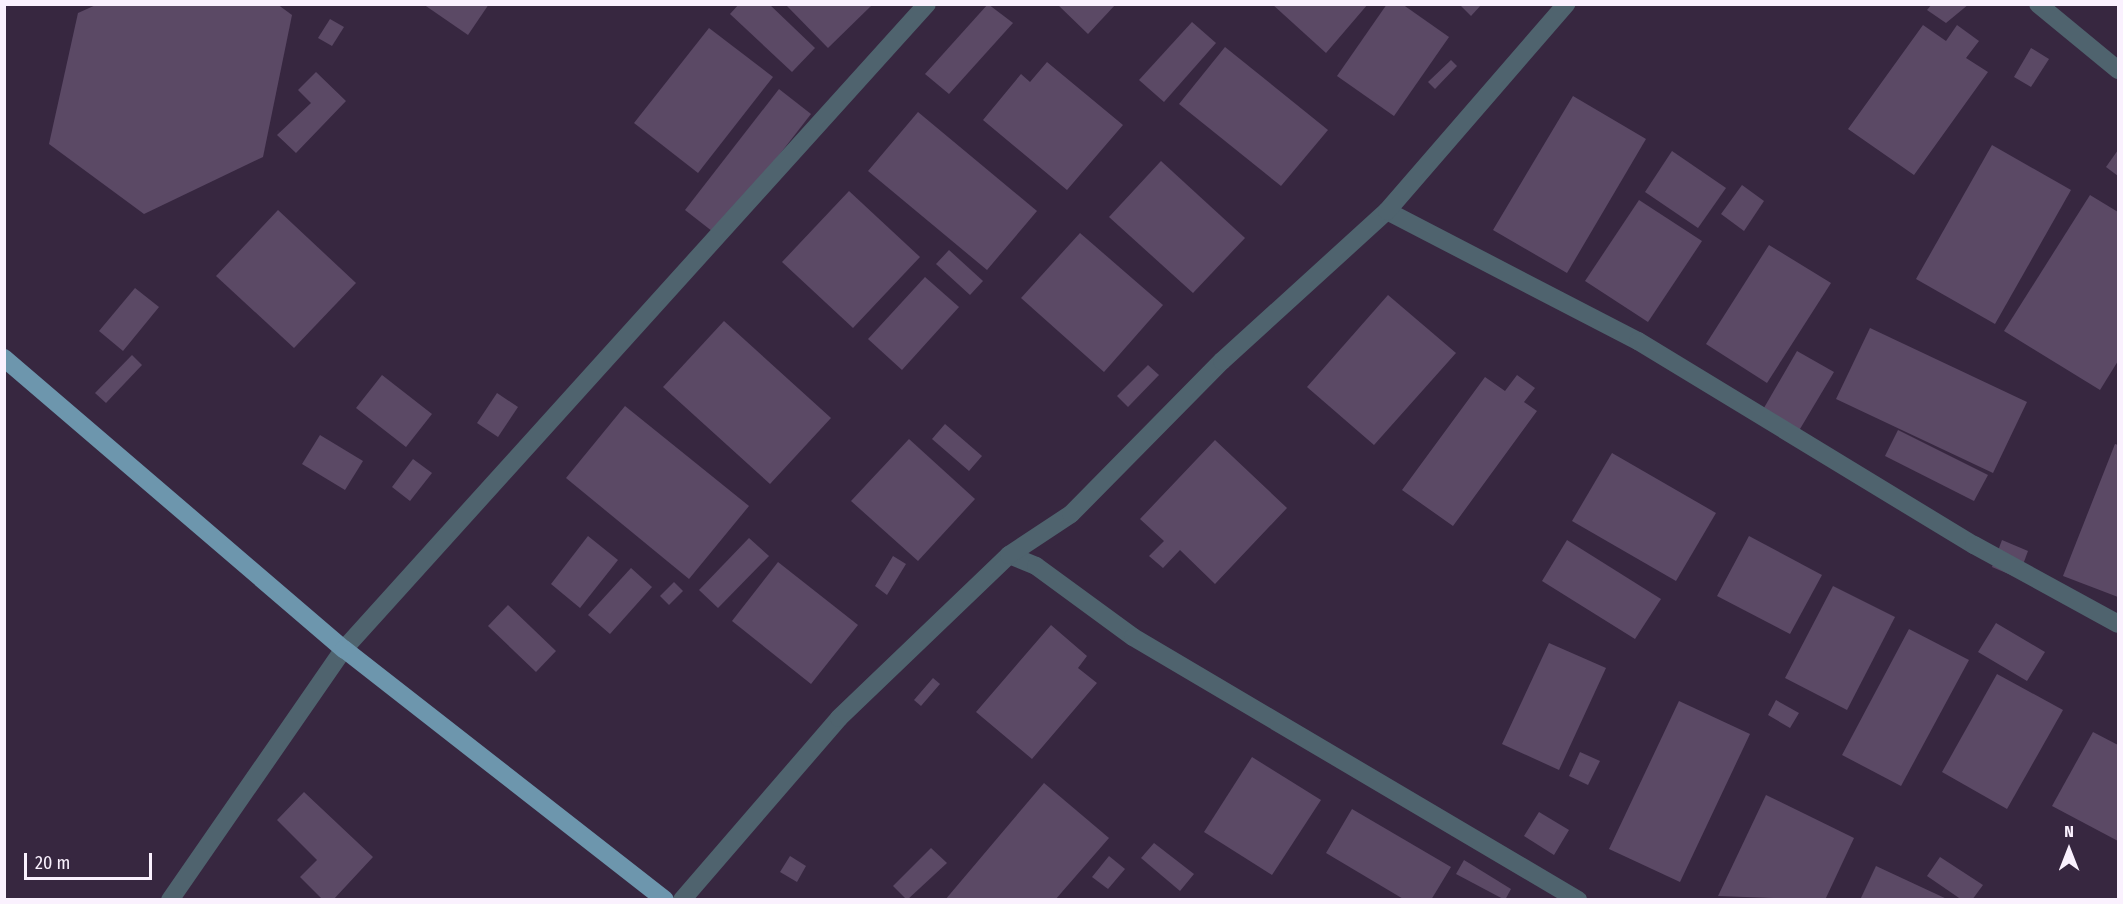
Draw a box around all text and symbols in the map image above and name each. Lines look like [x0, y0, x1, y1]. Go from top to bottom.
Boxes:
north arrow [2039, 820, 2099, 880]
text: N [2064, 822, 2074, 841]
scale bar [27, 841, 154, 879]
text: 20 m [35, 852, 70, 874]

